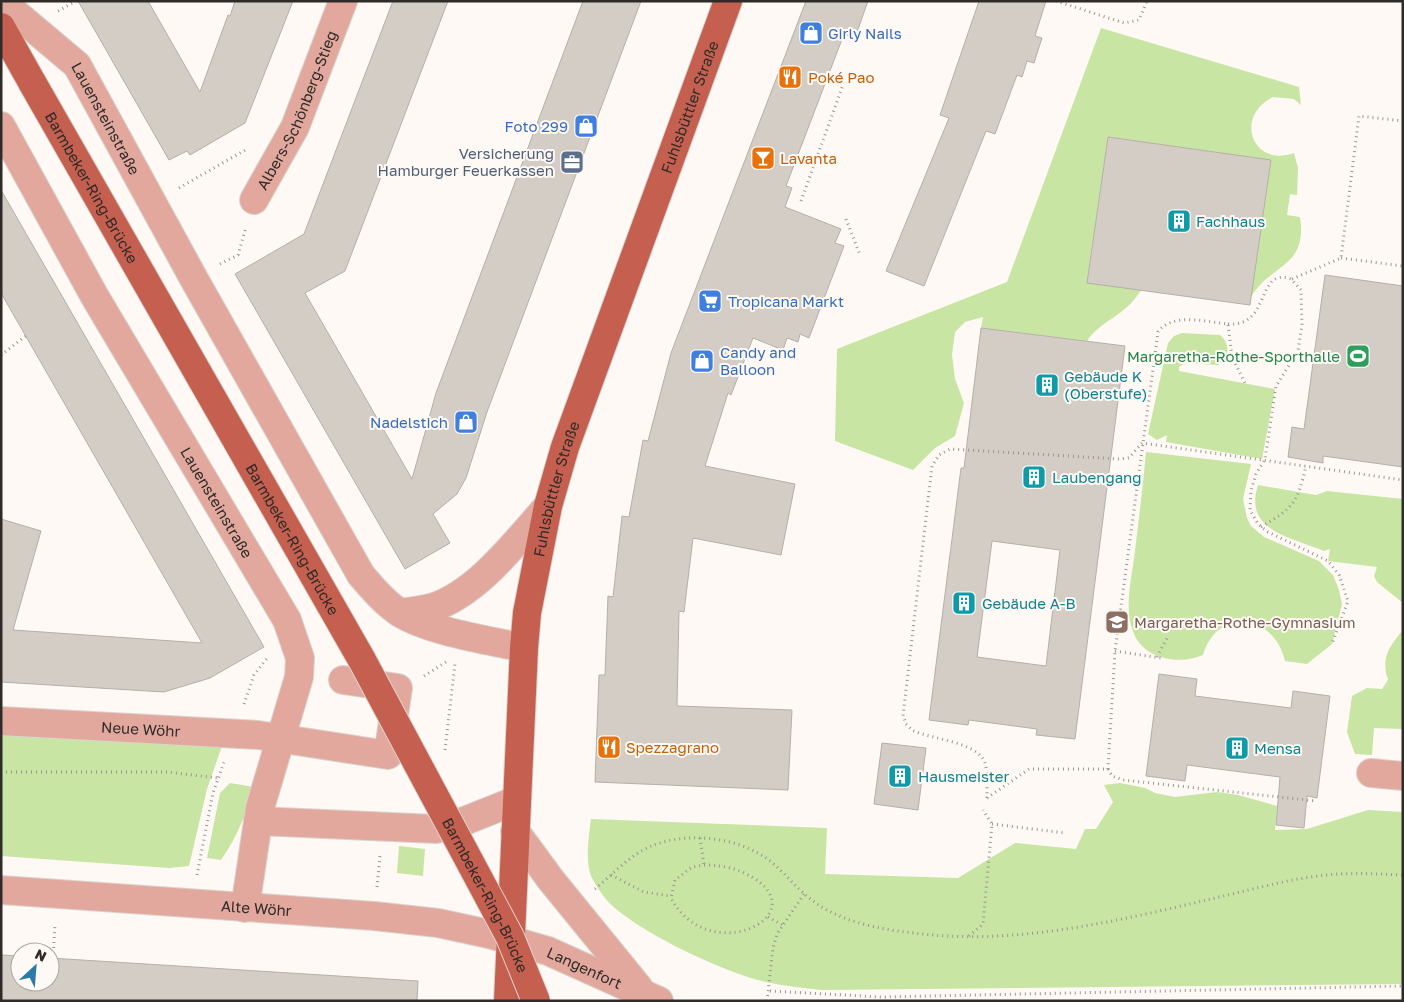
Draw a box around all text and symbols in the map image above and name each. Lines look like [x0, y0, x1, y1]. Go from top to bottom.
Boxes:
shop icon: Girly Nails [798, 20, 824, 46]
place label: Girly Nails [828, 24, 902, 42]
street label: Albers-Schönberg-Stieg [253, 28, 340, 193]
street label: Fuhlsbüttler Straße [657, 38, 722, 176]
street label: Lauensteinstraße [68, 59, 144, 178]
restaurant icon: Poké Pao [777, 64, 803, 90]
place label: Poké Pao [808, 68, 874, 86]
street label: Barmbeker-Ring-Brücke [42, 108, 143, 267]
shop icon: Foto 299 [573, 113, 599, 139]
place label: Foto 299 [505, 117, 568, 135]
place label: Versicherung Hamburger Feuerkassen [378, 144, 554, 179]
bar icon: Lavanta [750, 145, 776, 171]
office icon: Versicherung Hamburger Feuerkassen [559, 149, 585, 175]
place label: Lavanta [780, 149, 837, 167]
building icon: Fachhaus [1166, 208, 1192, 234]
place label: Fachhaus [1196, 212, 1265, 230]
supermarket icon: Tropicana Markt [697, 288, 723, 314]
place label: Tropicana Markt [728, 292, 844, 310]
place label: Candy and Balloon [720, 343, 796, 378]
sports icon: Margaretha-Rothe-Sporthalle [1345, 343, 1371, 369]
place label: Margaretha-Rothe-Sporthalle [1127, 347, 1340, 365]
shop icon: Candy and Balloon [689, 348, 715, 374]
place label: Gebäude K (Oberstufe) [1064, 367, 1147, 402]
building icon: Gebäude K (Oberstufe) [1034, 372, 1060, 398]
shop icon: Nadelstich [453, 409, 479, 435]
place label: Nadelstich [370, 413, 448, 431]
street label: Fuhlsbüttler Straße [529, 418, 583, 558]
street label: Lauensteinstraße [177, 444, 257, 561]
street label: Barmbeker-Ring-Brücke [243, 460, 343, 618]
building icon: Laubengang [1021, 464, 1047, 490]
place label: Laubengang [1052, 468, 1142, 486]
building icon: Gebäude A-B [951, 590, 977, 616]
place label: Gebäude A-B [982, 594, 1076, 612]
school or university icon: Margaretha-Rothe-Gymnasium [1104, 609, 1130, 635]
place label: Margaretha-Rothe-Gymnasium [1134, 613, 1356, 631]
street label: Neue Wöhr [101, 717, 181, 740]
restaurant icon: Spezzagrano [596, 734, 622, 760]
building icon: Mensa [1224, 735, 1250, 761]
place label: Spezzagrano [626, 738, 719, 756]
place label: Mensa [1254, 739, 1301, 757]
building icon: Hausmeister [887, 763, 913, 789]
place label: Hausmeister [918, 767, 1010, 785]
street label: Barmbeker-Ring-Brücke [439, 814, 533, 975]
street label: Alte Wöhr [220, 896, 292, 919]
north arrow [10, 942, 60, 992]
street label: Langenfort [544, 943, 625, 992]
text: N [32, 945, 49, 965]

